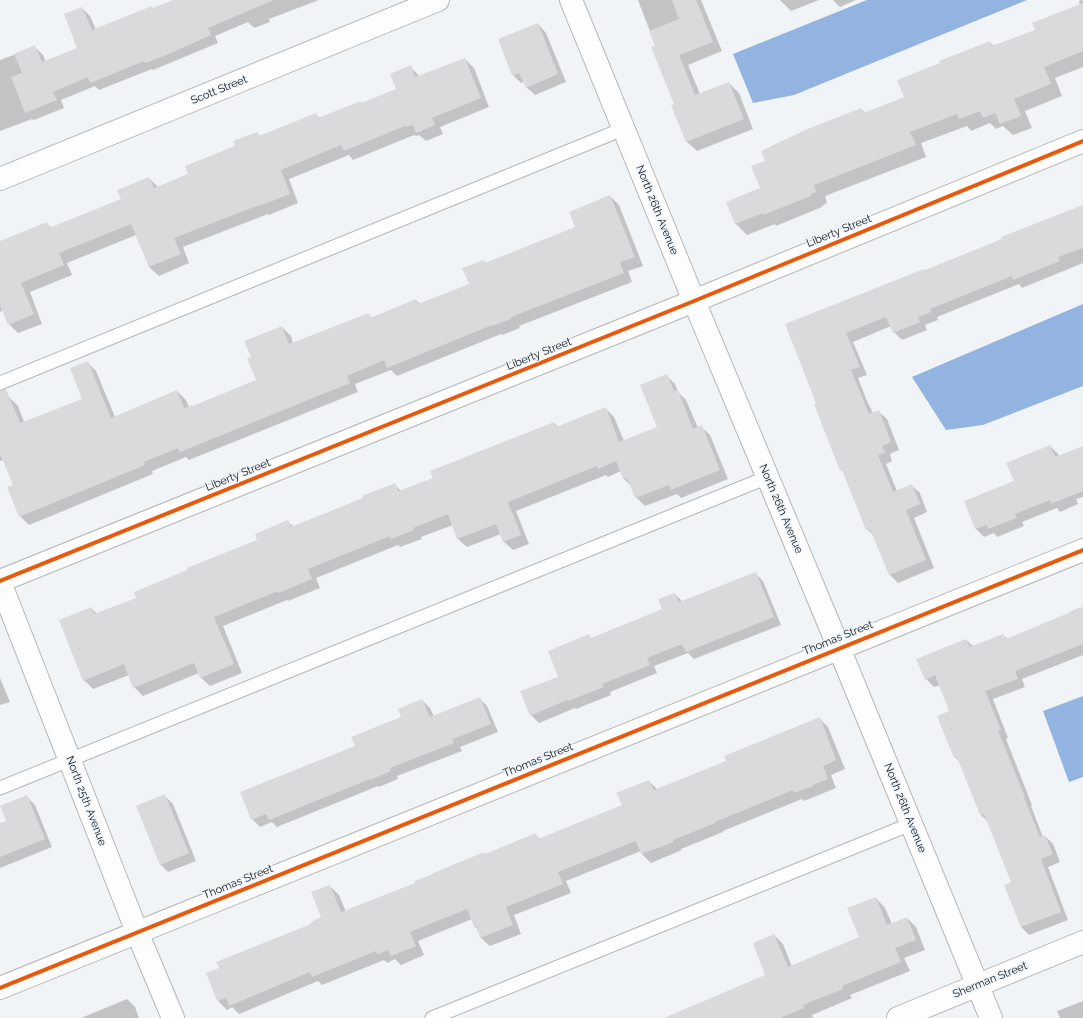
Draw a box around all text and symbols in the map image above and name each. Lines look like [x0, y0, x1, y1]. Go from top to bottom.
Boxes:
street label: Scott Street [189, 73, 249, 107]
street label: North 26th Avenue [633, 163, 681, 257]
street label: Liberty Street [805, 212, 873, 250]
street label: Liberty Street [505, 335, 573, 373]
street label: Liberty Street [204, 456, 272, 494]
street label: North 26th Avenue [756, 462, 806, 556]
street label: Thomas Street [801, 618, 875, 658]
street label: Thomas Street [501, 740, 575, 780]
street label: North 25th Avenue [63, 754, 109, 848]
street label: North 26th Avenue [881, 761, 929, 855]
street label: Thomas Street [201, 862, 275, 902]
street label: Sherman Street [951, 959, 1029, 1001]

